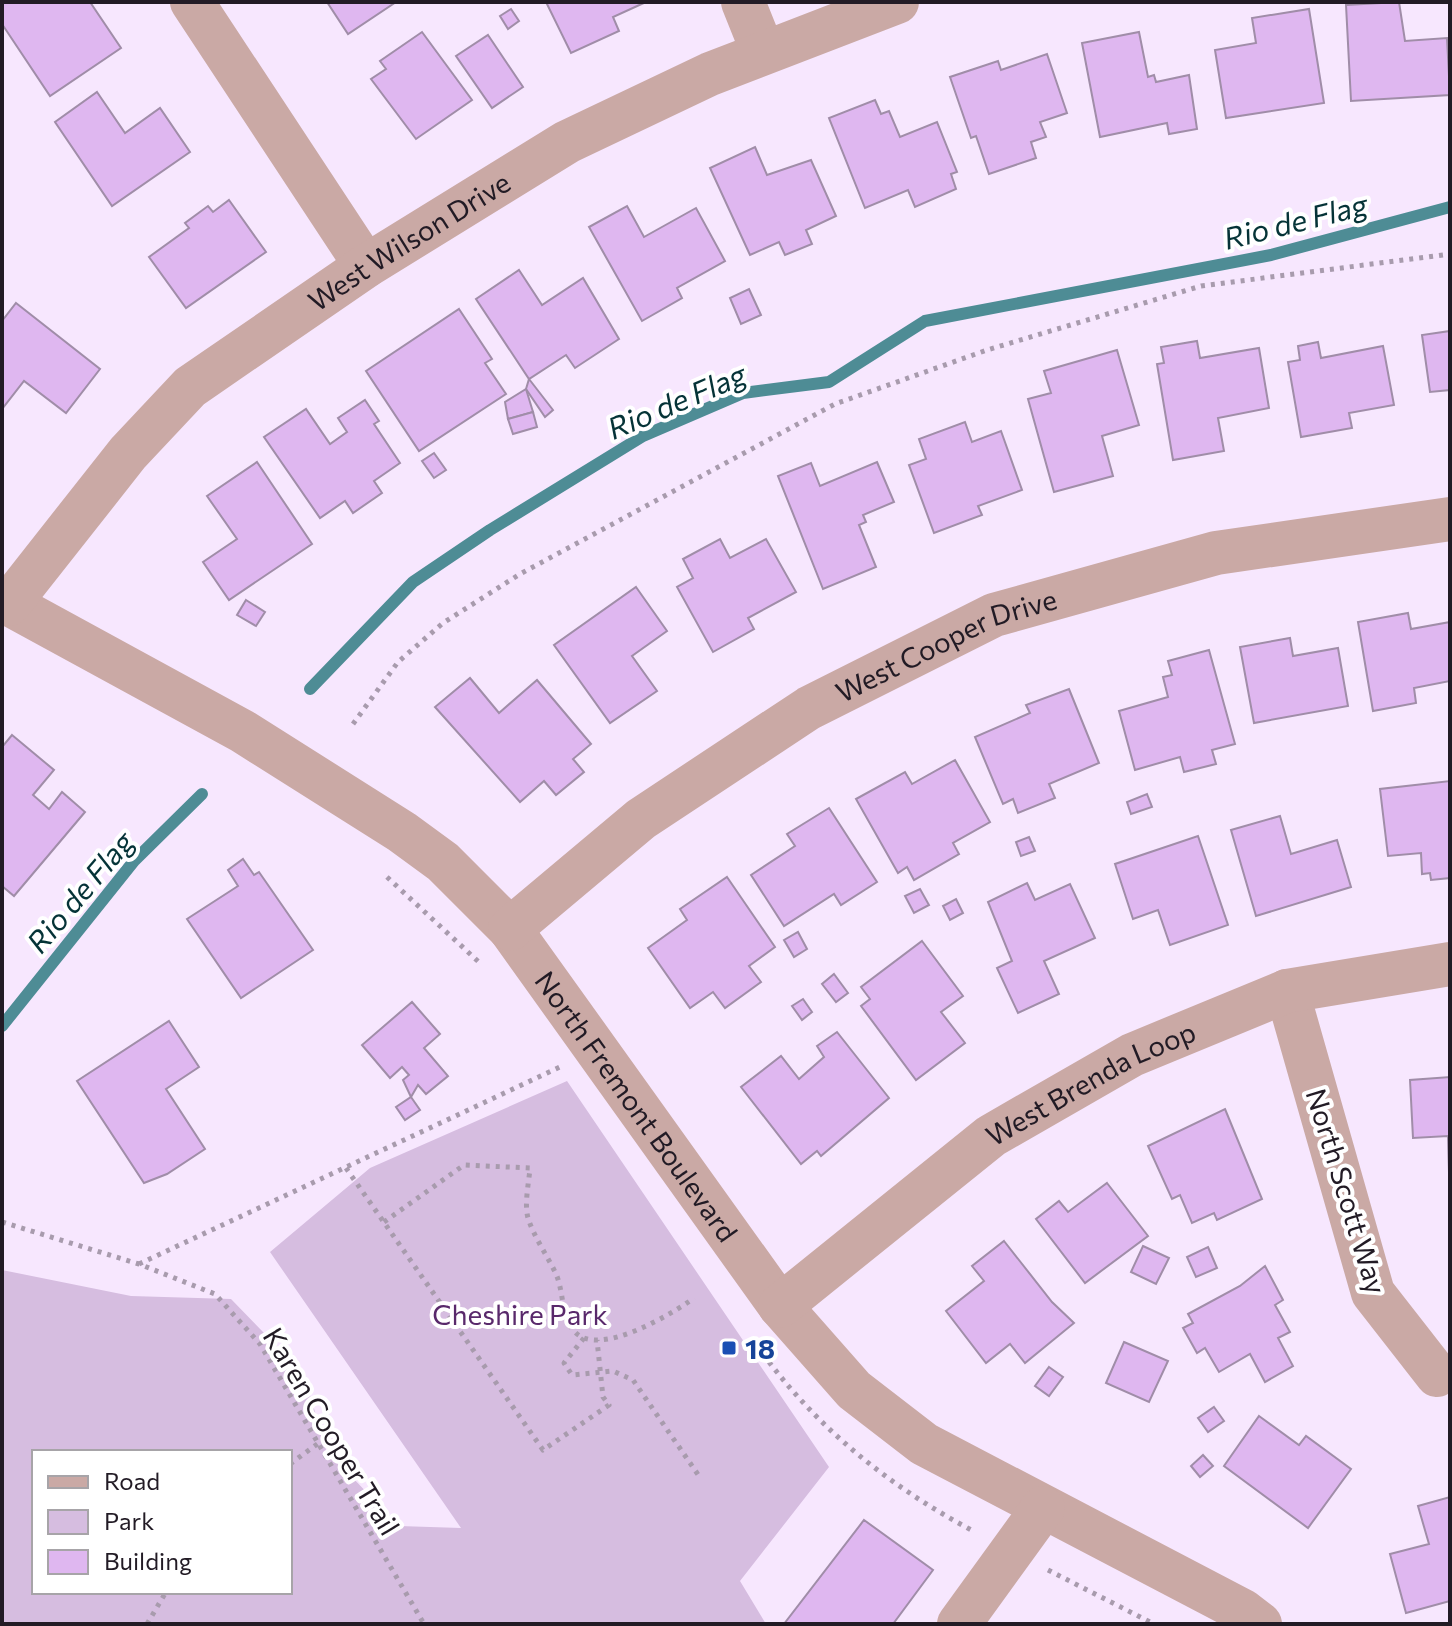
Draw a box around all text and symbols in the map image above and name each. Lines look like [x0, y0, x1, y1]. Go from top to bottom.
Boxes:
street label: West Wilson Drive [301, 164, 516, 318]
water label: Rio de Flag [1219, 184, 1373, 256]
water label: Rio de Flag [601, 354, 753, 446]
street label: West Cooper Drive [830, 581, 1060, 709]
water label: Rio de Flag [18, 821, 142, 959]
street label: North Fremont Boulevard [528, 964, 745, 1248]
street label: West Brenda Loop [980, 1014, 1200, 1152]
street label: North Scott Way [1300, 1084, 1394, 1298]
park label: Cheshire Park [432, 1297, 608, 1331]
street label: Karen Cooper Trail [257, 1321, 407, 1541]
place label: 18 [745, 1331, 775, 1365]
marker: 18 [720, 1339, 738, 1357]
legend [32, 1450, 292, 1594]
text: Road [104, 1466, 160, 1495]
text: Park [104, 1506, 154, 1535]
text: Building [104, 1546, 192, 1575]

